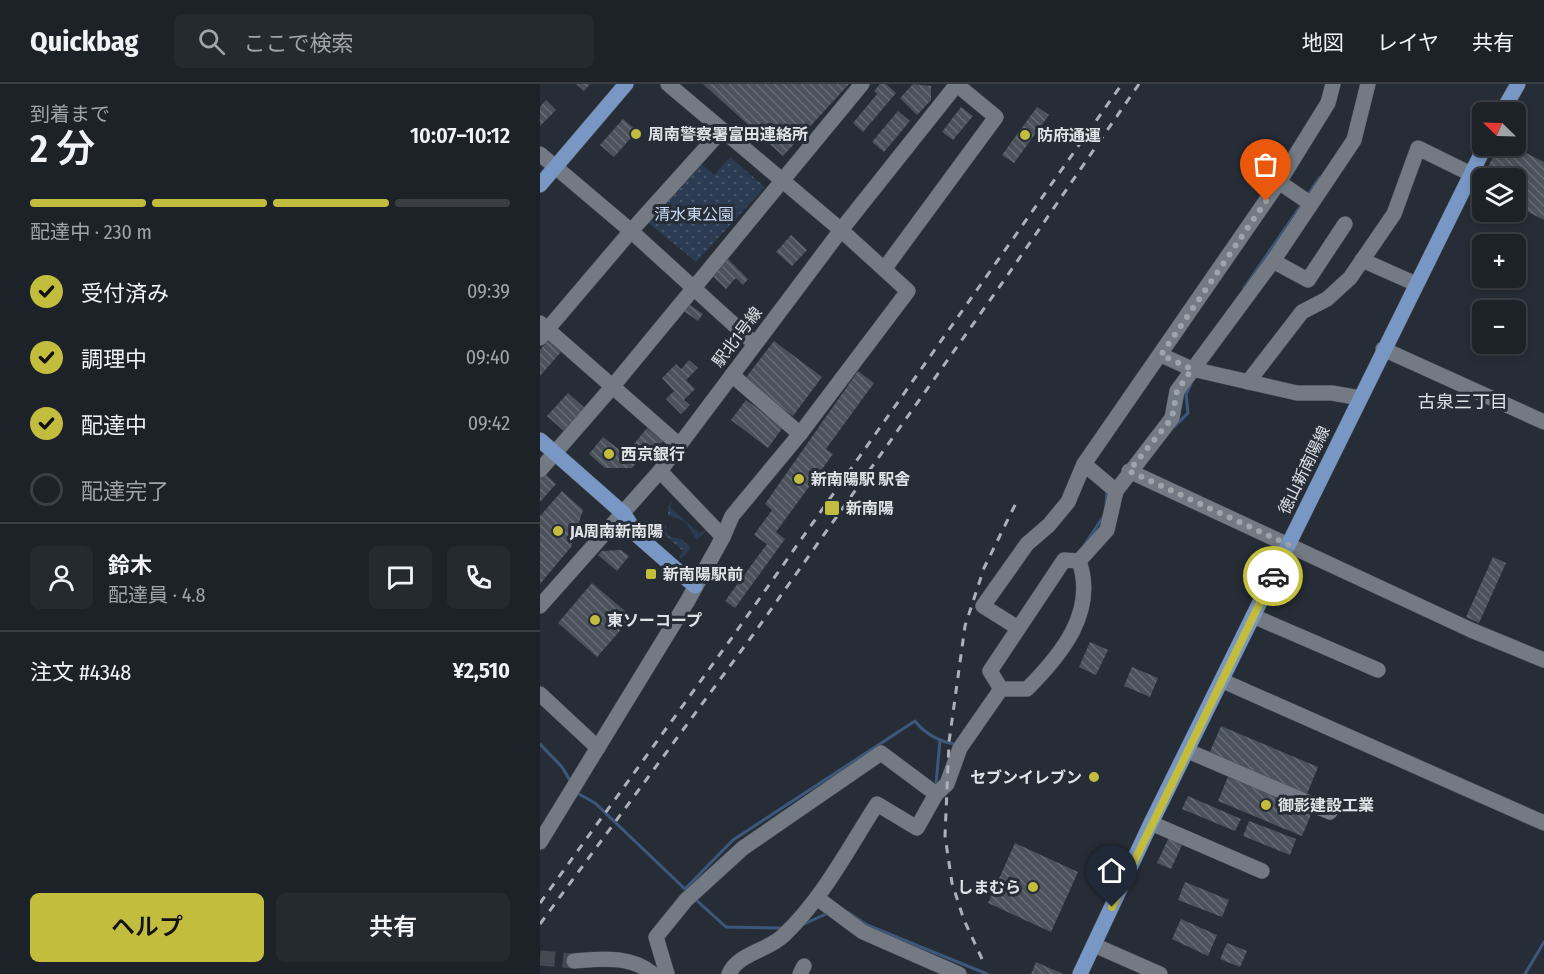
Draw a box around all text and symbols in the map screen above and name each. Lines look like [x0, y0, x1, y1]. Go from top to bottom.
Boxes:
search box [174, 14, 594, 68]
text: Quickbag [30, 25, 138, 58]
icon: search [195, 25, 228, 58]
text: ここで検索 [243, 30, 353, 57]
text: 地図 [1302, 30, 1344, 56]
text: レイヤ [1377, 30, 1439, 56]
text: 共有 [1472, 30, 1514, 56]
text: 到着まで [30, 102, 110, 126]
north arrow [1472, 102, 1526, 156]
map controls [1472, 102, 1526, 354]
text: 10:07–10:12 [410, 122, 510, 149]
place label: 周南警察署富田連絡所 [648, 125, 808, 144]
text: 2 分 [30, 126, 95, 172]
place label: 防府通運 [1037, 126, 1101, 145]
marker: 周南警察署富田連絡所 [629, 127, 643, 141]
marker: 防府通運 [1018, 128, 1032, 142]
pin [1240, 139, 1291, 201]
icon: bag [1249, 148, 1282, 181]
button: layers [1472, 168, 1526, 222]
park label: 清水東公園 [654, 205, 734, 224]
text: 配達中 · 230 m [30, 220, 152, 244]
button: + [1472, 234, 1526, 288]
icon: check [30, 275, 63, 308]
text: 09:39 [467, 279, 510, 303]
text: 受付済み [81, 280, 169, 307]
button: − [1472, 300, 1526, 354]
street label: 駅北1号線 [708, 303, 766, 371]
icon: check [30, 341, 63, 374]
text: 09:40 [466, 345, 510, 369]
text: 調理中 [81, 346, 147, 373]
district label: 古泉三丁目 [1418, 391, 1508, 413]
icon: check [30, 407, 63, 440]
text: 09:42 [468, 411, 510, 435]
text: 配達中 [81, 412, 147, 439]
street label: 徳山新南陽線 [1274, 423, 1334, 517]
place label: 西京銀行 [621, 445, 685, 464]
marker: 西京銀行 [602, 447, 616, 461]
place label: 新南陽駅 駅舎 [811, 470, 910, 489]
marker: 新南陽駅 駅舎 [792, 472, 806, 486]
text: 配達完了 [81, 478, 169, 505]
marker: 新南陽 [823, 499, 841, 517]
place label: 新南陽 [846, 499, 894, 518]
place label: JA周南新南陽 [569, 522, 663, 541]
marker: JA周南新南陽 [551, 524, 565, 538]
button: person [30, 546, 93, 609]
button: chat [369, 546, 432, 609]
button: phone [447, 546, 510, 609]
courier [1243, 546, 1303, 606]
text: 鈴木 [108, 552, 152, 579]
icon: car [1257, 560, 1290, 593]
place label: 新南陽駅前 [663, 565, 743, 584]
marker: 新南陽駅前 [644, 567, 658, 581]
text: 配達員 · 4.8 [108, 583, 206, 607]
place label: 東ソーコープ [607, 611, 702, 630]
marker: 東ソーコープ [588, 613, 602, 627]
text: ¥2,510 [453, 657, 510, 684]
text: 注文 #4348 [30, 659, 131, 686]
place label: セブンイレブン [970, 768, 1082, 787]
marker: セブンイレブン [1087, 770, 1101, 784]
place label: 御影建設工業 [1278, 796, 1374, 815]
marker: 御影建設工業 [1259, 798, 1273, 812]
pin [1086, 845, 1137, 907]
icon: home [1095, 854, 1128, 887]
place label: しまむら [957, 878, 1021, 897]
marker: しまむら [1026, 880, 1040, 894]
button: ヘルプ [30, 893, 264, 962]
button: 共有 [276, 893, 510, 962]

